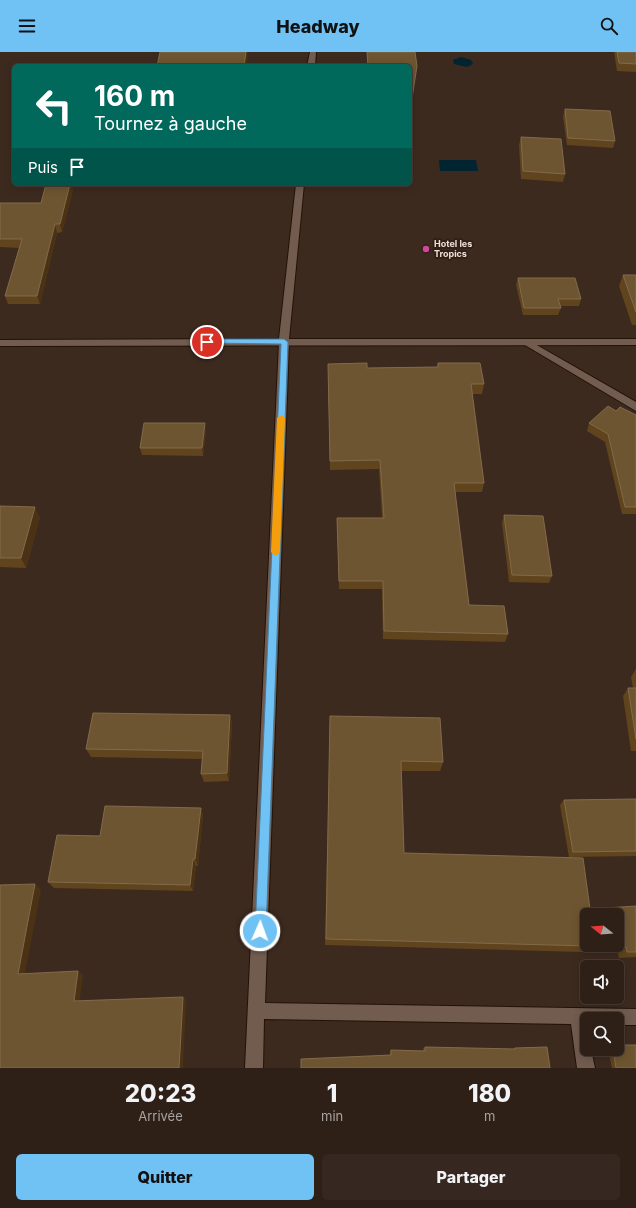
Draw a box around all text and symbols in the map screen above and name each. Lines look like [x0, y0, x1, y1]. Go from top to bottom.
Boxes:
icon: menu [16, 15, 38, 37]
icon: search [598, 15, 620, 37]
text: Headway [276, 16, 360, 37]
text: 160 m [94, 79, 175, 113]
icon: left [28, 80, 80, 132]
text: Tournez à gauche [94, 113, 247, 134]
icon: arrive [66, 156, 88, 178]
text: Puis [28, 158, 58, 177]
place label: Hotel les Tropics [434, 238, 472, 259]
marker: Hotel les Tropics [421, 244, 431, 254]
pin [190, 325, 224, 359]
icon: arrive [196, 331, 218, 353]
north arrow [580, 908, 624, 952]
map controls [580, 908, 624, 1056]
position arrow [239, 910, 281, 952]
button: sound [580, 960, 624, 1004]
button: search [580, 1012, 624, 1056]
text: 20:23 [125, 1079, 196, 1108]
text: 1 [327, 1079, 337, 1108]
text: 180 [468, 1079, 511, 1108]
text: Arrivée [138, 1108, 183, 1124]
text: min [321, 1108, 343, 1124]
text: m [484, 1108, 495, 1124]
button: Quitter [16, 1154, 314, 1200]
button: Partager [322, 1154, 620, 1200]

